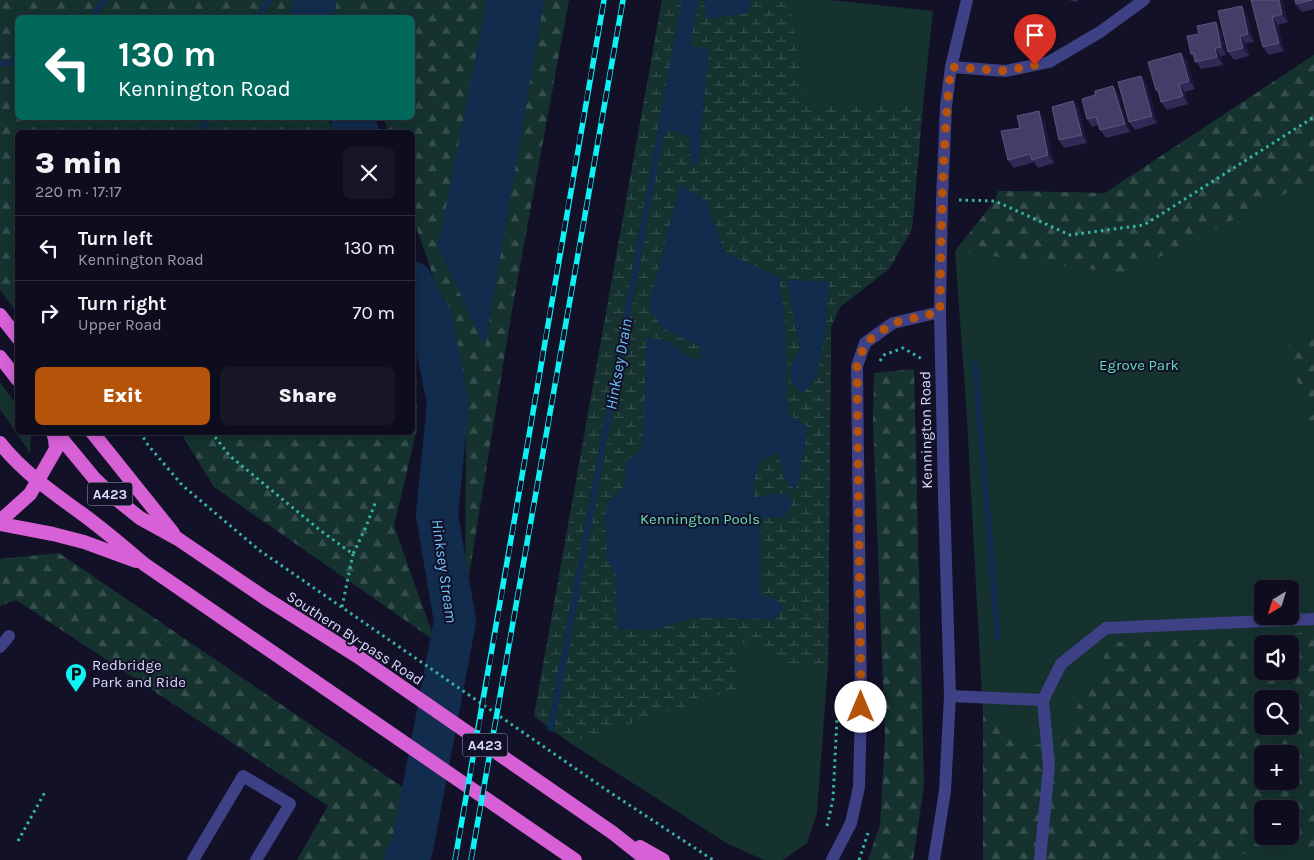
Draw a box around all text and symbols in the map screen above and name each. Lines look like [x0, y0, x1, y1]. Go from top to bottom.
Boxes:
pin [1014, 14, 1056, 65]
icon: arrive [1021, 21, 1049, 49]
text: 130 m [118, 34, 216, 75]
icon: left [35, 35, 100, 100]
text: Kennington Road [118, 76, 291, 102]
text: 3 min [35, 145, 122, 181]
button: close [343, 147, 395, 199]
text: 220 m · 17:17 [35, 182, 122, 201]
text: Turn left [78, 228, 153, 250]
icon: left [35, 234, 63, 262]
text: 130 m [344, 237, 395, 259]
text: Kennington Road [78, 250, 204, 269]
text: Turn right [78, 293, 167, 315]
icon: right [35, 299, 63, 327]
text: 70 m [353, 302, 395, 324]
text: Upper Road [78, 315, 162, 334]
water label: Hinksey Drain [601, 317, 636, 411]
park label: Egrove Park [1099, 356, 1179, 374]
button: Exit [35, 367, 210, 425]
button: Share [220, 367, 395, 425]
street label: Kennington Road [916, 371, 936, 489]
road number: A423 [88, 482, 132, 506]
park label: Kennington Pools [640, 510, 760, 528]
water label: Hinksey Stream [428, 518, 461, 624]
north arrow [1254, 580, 1299, 625]
map controls [1254, 580, 1299, 845]
street label: Southern By-pass Road [283, 587, 427, 689]
button: sound [1254, 635, 1299, 680]
place label: Redbridge Park and Ride [92, 656, 186, 691]
parking icon: Redbridge Park and Ride [64, 662, 88, 693]
position arrow [834, 680, 886, 732]
button: search [1254, 690, 1299, 735]
road number: A423 [462, 734, 508, 756]
button: + [1254, 745, 1299, 790]
button: − [1254, 800, 1299, 845]

